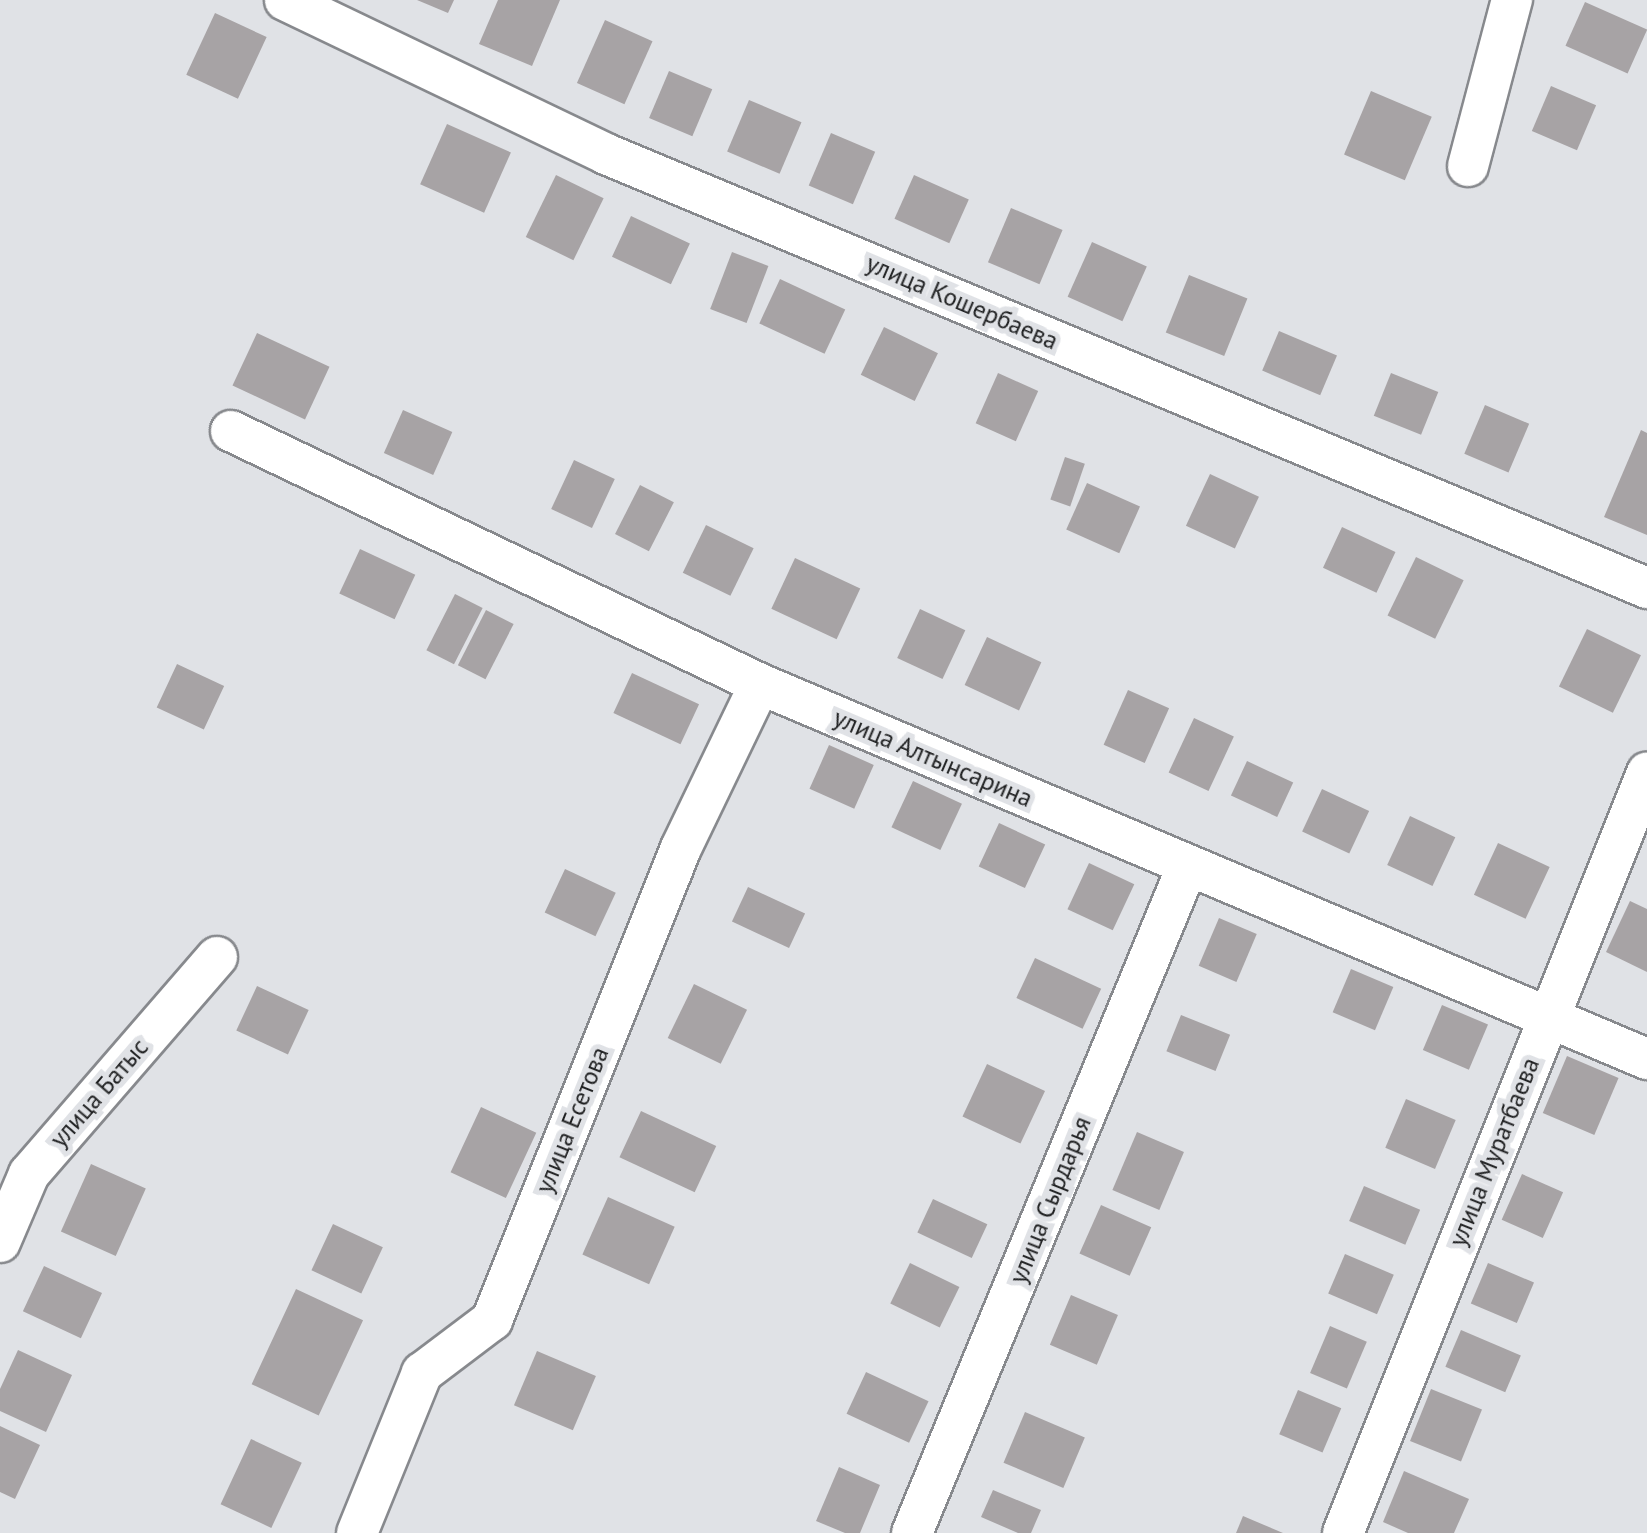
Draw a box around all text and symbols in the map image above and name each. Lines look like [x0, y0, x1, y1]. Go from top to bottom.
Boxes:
street label: улица Кошербаева [862, 248, 1062, 356]
street label: улица Алтынсарина [829, 702, 1037, 814]
street label: улица Батыс [44, 1033, 154, 1153]
street label: улица Есетова [529, 1043, 615, 1197]
street label: улица Муратбаева [1442, 1053, 1546, 1251]
street label: улица Сырдарья [1003, 1112, 1097, 1288]

